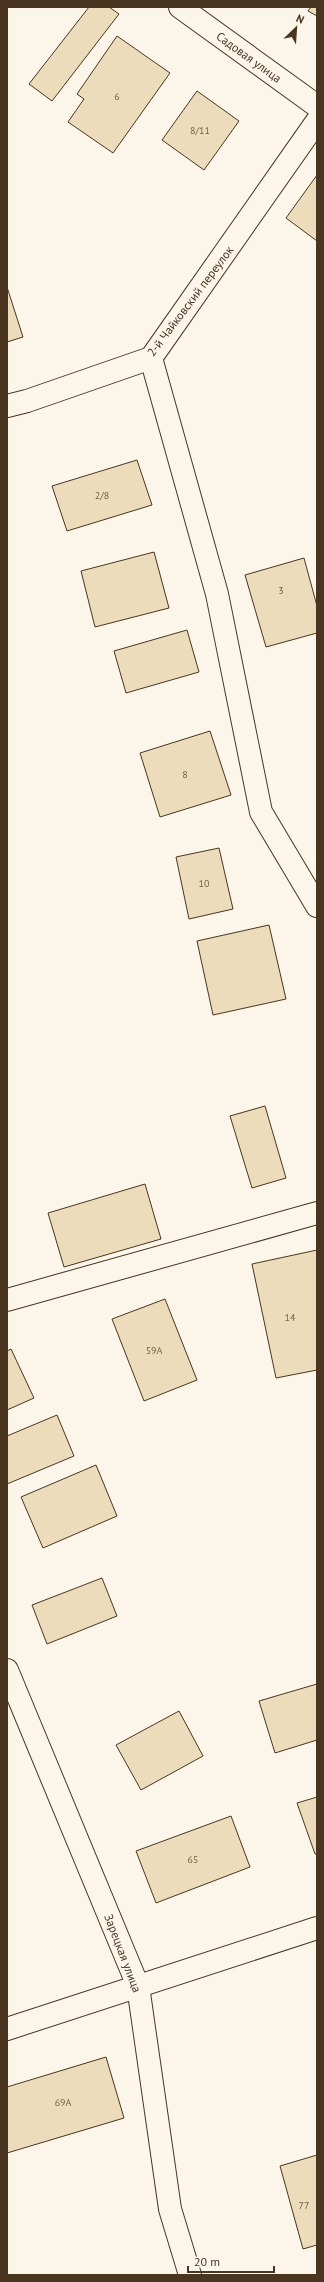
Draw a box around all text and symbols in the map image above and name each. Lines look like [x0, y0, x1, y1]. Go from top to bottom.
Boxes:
north arrow [276, 8, 316, 48]
text: N [294, 11, 306, 27]
street label: Садовая улица [213, 28, 285, 86]
house number: 6 [114, 90, 120, 103]
house number: 8/11 [190, 124, 210, 137]
street label: 2-й Чайковский переулок [144, 243, 237, 359]
house number: 2/8 [95, 489, 109, 502]
house number: 3 [278, 584, 284, 597]
house number: 8 [182, 768, 188, 781]
house number: 10 [199, 877, 210, 890]
house number: 14 [285, 1311, 296, 1324]
house number: 59А [146, 1344, 163, 1357]
house number: 65 [188, 1853, 198, 1866]
street label: Зарецкая улица [101, 1912, 145, 1994]
house number: 69А [55, 2096, 72, 2109]
house number: 77 [299, 2199, 309, 2212]
scale bar [188, 2248, 274, 2274]
text: 20 m [194, 2254, 220, 2269]

